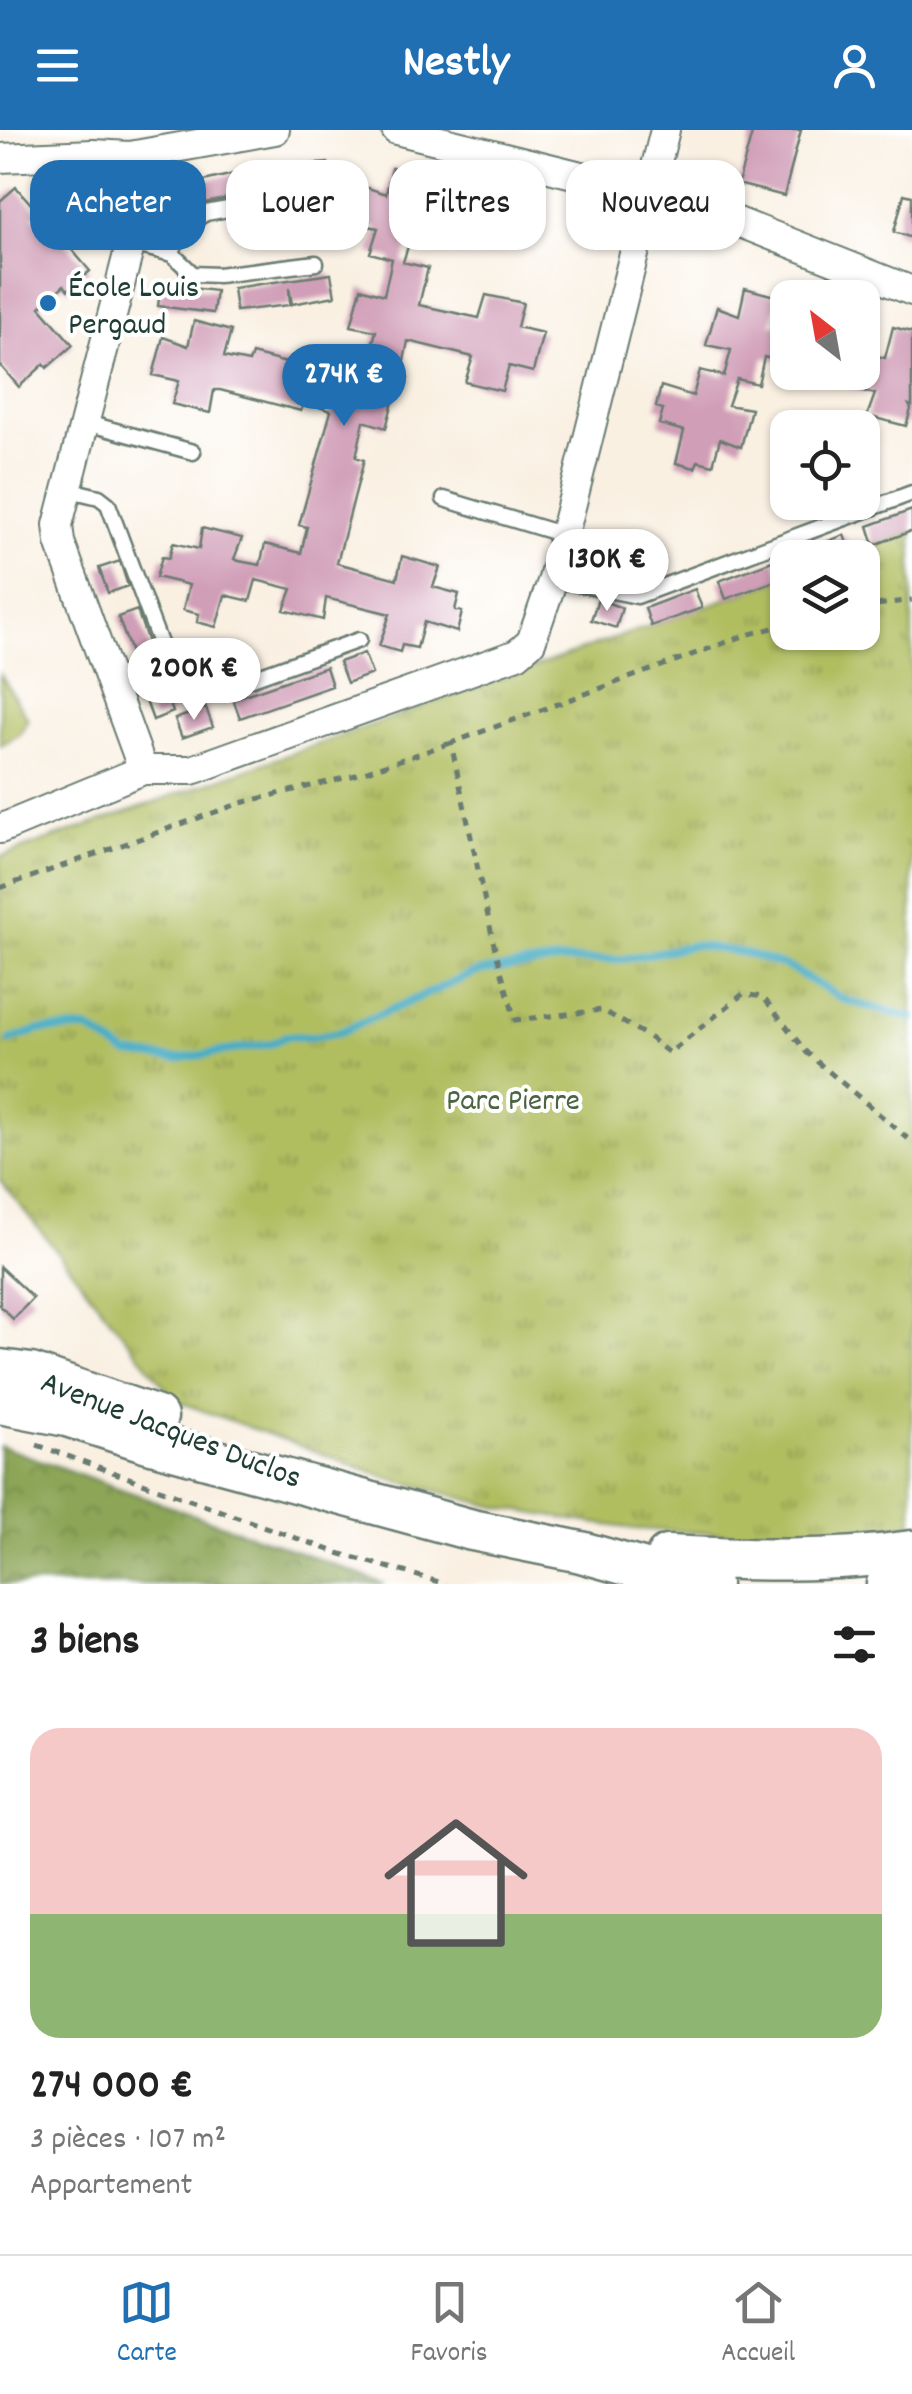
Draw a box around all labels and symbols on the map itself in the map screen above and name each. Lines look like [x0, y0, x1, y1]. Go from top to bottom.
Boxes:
place label: École Louis Pergaud [68, 267, 199, 350]
north arrow [770, 280, 880, 390]
marker: École Louis Pergaud [37, 292, 59, 314]
pin: 274K € [263, 344, 425, 429]
pin: 130K € [526, 529, 688, 614]
pin: 200K € [113, 638, 275, 723]
park label: Parc Pierre [446, 1080, 580, 1126]
street label: Avenue Jacques Duclos [33, 1362, 307, 1504]

